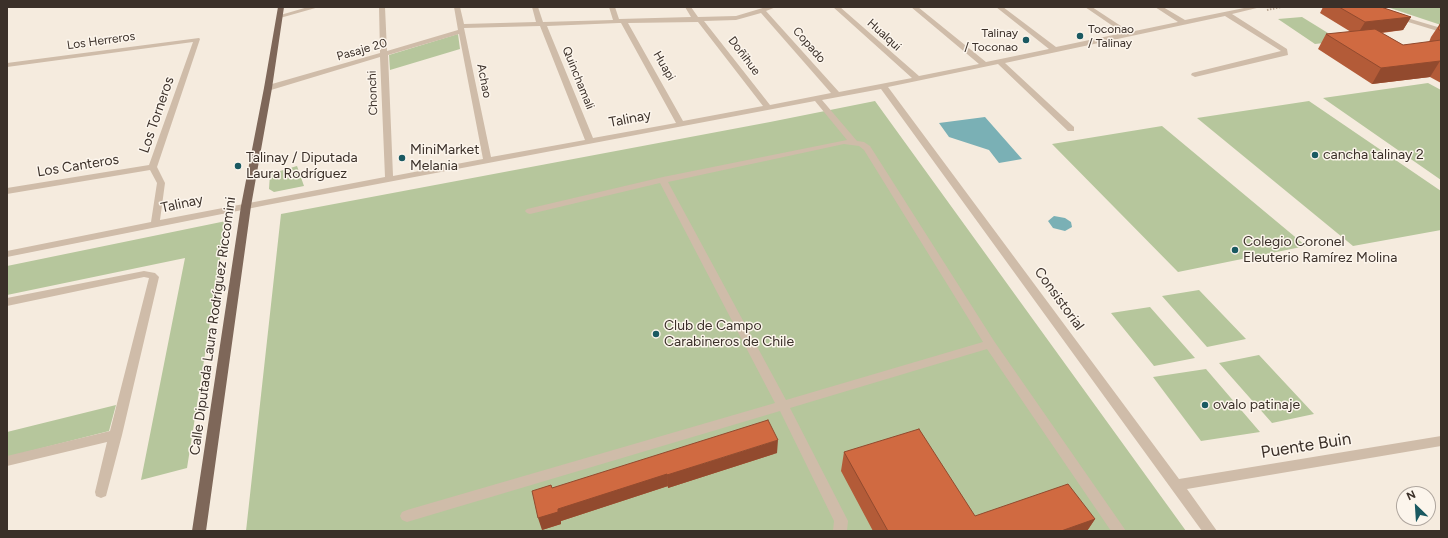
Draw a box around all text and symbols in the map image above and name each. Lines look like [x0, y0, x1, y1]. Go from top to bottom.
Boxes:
street label: Hualqui [864, 16, 904, 54]
place label: Toconao / Talinay [1088, 22, 1134, 50]
street label: Copado [790, 24, 828, 66]
place label: Talinay / Toconao [964, 26, 1018, 54]
street label: Los Herreros [66, 29, 136, 53]
marker: Toconao / Talinay [1075, 31, 1085, 41]
street label: Doñihue [725, 34, 763, 78]
marker: Talinay / Toconao [1021, 35, 1031, 45]
street label: Pasaje 20 [335, 36, 389, 64]
street label: Quinchamali [559, 44, 597, 112]
street label: Huapi [650, 49, 678, 83]
street label: Achao [474, 63, 494, 99]
street label: Chonchi [365, 70, 381, 116]
street label: Los Torneros [136, 74, 178, 156]
street label: Talinay [608, 107, 652, 131]
place label: MiniMarket Melania [410, 142, 479, 174]
place label: cancha talinay 2 [1323, 147, 1424, 163]
place label: Talinay / Diputada Laura Rodríguez [246, 150, 358, 182]
marker: cancha talinay 2 [1310, 150, 1320, 160]
street label: Los Canteros [36, 151, 120, 181]
marker: MiniMarket Melania [397, 153, 407, 163]
marker: Talinay / Diputada Laura Rodríguez [233, 161, 243, 171]
street label: Talinay [159, 191, 205, 217]
street label: Calle Diputada Laura Rodríguez Riccomini [187, 196, 239, 456]
place label: Colegio Coronel Eleuterio Ramírez Molina [1243, 234, 1397, 266]
marker: Colegio Coronel Eleuterio Ramírez Molina [1230, 245, 1240, 255]
street label: Consistorial [1030, 264, 1088, 334]
place label: Club de Campo Carabineros de Chile [664, 318, 794, 350]
marker: Club de Campo Carabineros de Chile [651, 329, 661, 339]
place label: ovalo patinaje [1213, 397, 1300, 413]
marker: ovalo patinaje [1200, 400, 1210, 410]
street label: Puente Buin [1259, 429, 1353, 463]
north arrow [1396, 486, 1436, 526]
text: N [1405, 488, 1418, 503]

